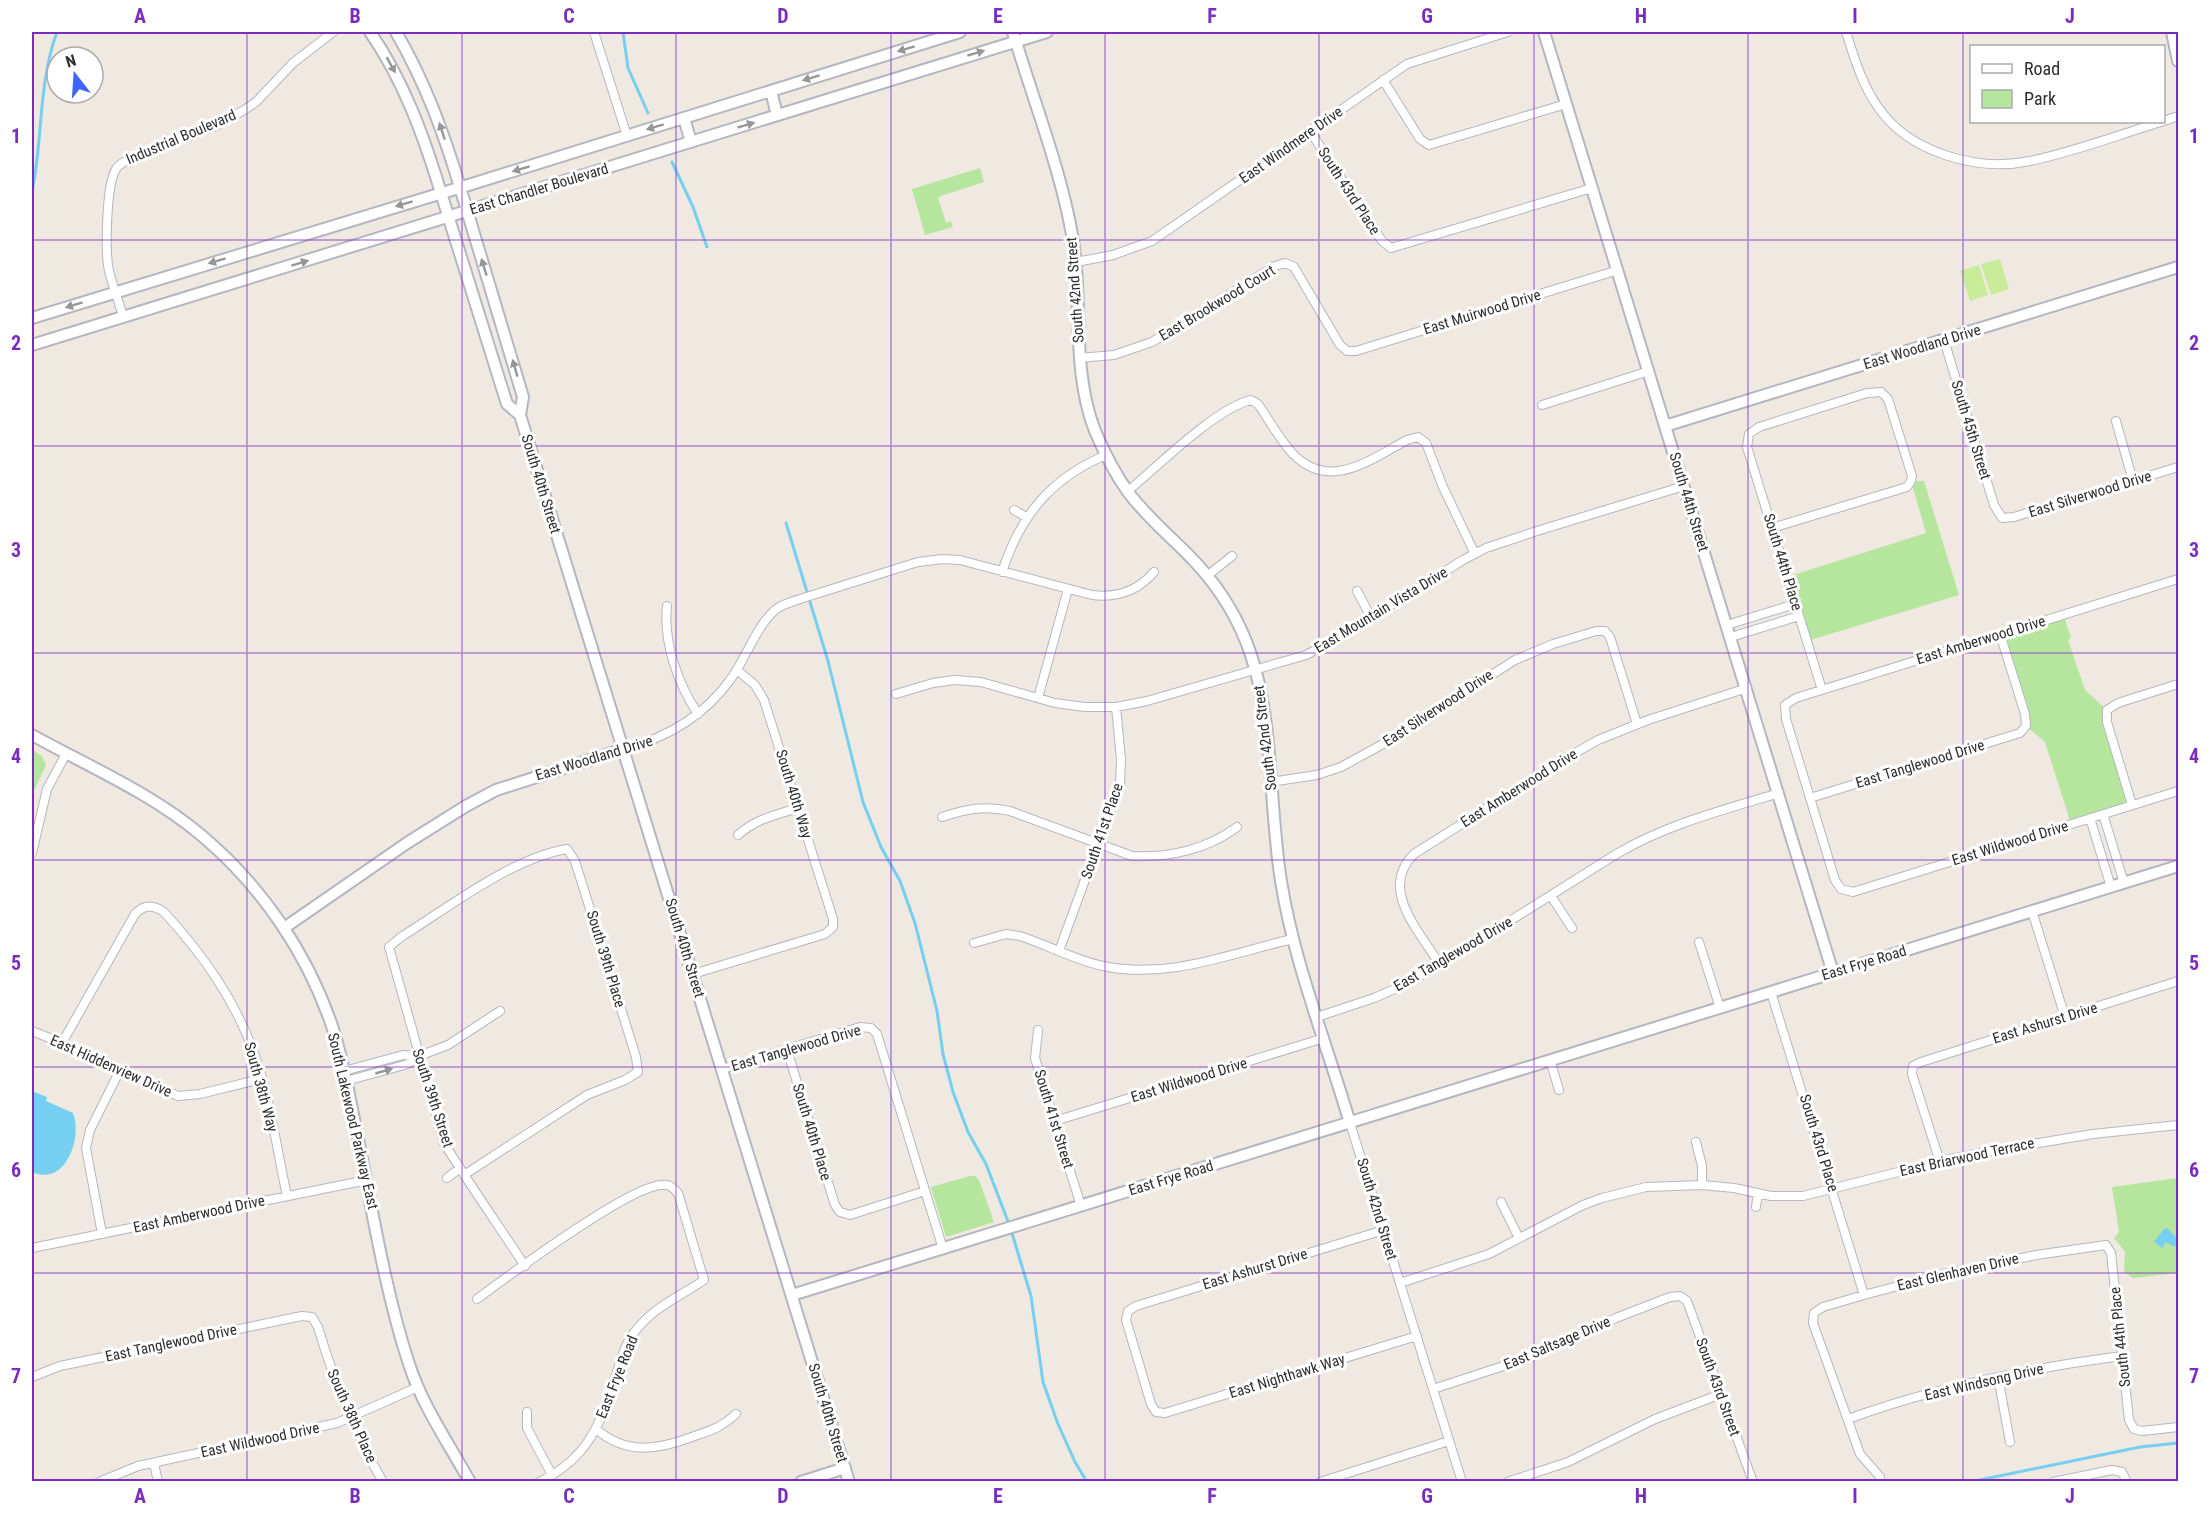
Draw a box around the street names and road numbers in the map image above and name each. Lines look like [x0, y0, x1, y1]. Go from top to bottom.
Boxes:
street label: East Windmere Drive [1236, 103, 1346, 187]
street label: Industrial Boulevard [123, 106, 239, 168]
street label: South 43rd Place [1314, 144, 1384, 238]
street label: East Chandler Boulevard [467, 159, 611, 219]
street label: South 42nd Street [1062, 237, 1088, 343]
street label: East Brookwood Court [1156, 261, 1278, 345]
street label: East Muirwood Drive [1421, 286, 1543, 338]
street label: East Woodland Drive [1861, 321, 1983, 373]
street label: South 45th Street [1947, 378, 1995, 482]
street label: South 40th Street [517, 432, 565, 536]
street label: South 44th Street [1665, 450, 1713, 554]
street label: East Silverwood Drive [2026, 467, 2154, 521]
street label: South 44th Place [1760, 511, 1806, 613]
street label: East Mountain Vista Drive [1311, 563, 1451, 657]
street label: East Amberwood Drive [1914, 612, 2048, 668]
street label: East Silverwood Drive [1380, 666, 1496, 750]
street label: South 42nd Street [1250, 684, 1280, 792]
street label: East Woodland Drive [533, 732, 655, 784]
street label: East Tanglewood Drive [1853, 736, 1987, 792]
street label: East Amberwood Drive [1457, 745, 1581, 831]
street label: South 40th Way [772, 747, 816, 841]
street label: South 41st Place [1077, 781, 1127, 881]
street label: East Wildwood Drive [1950, 817, 2070, 869]
street label: South 40th Street [661, 896, 709, 1000]
street label: South 39th Place [583, 908, 629, 1010]
street label: East Tanglewood Drive [1390, 913, 1516, 995]
street label: East Frye Road [1819, 942, 1909, 984]
street label: East Ashurst Drive [1990, 999, 2100, 1047]
street label: East Tanglewood Drive [729, 1021, 863, 1075]
street label: East Hiddenview Drive [47, 1031, 175, 1101]
street label: South Lakewood Parkway East [324, 1031, 382, 1211]
street label: South 38th Way [240, 1040, 282, 1134]
street label: South 39th Street [409, 1046, 457, 1150]
street label: East Wildwood Drive [1129, 1054, 1249, 1106]
street label: South 41st Street [1030, 1067, 1078, 1171]
street label: South 40th Place [789, 1081, 835, 1183]
street label: South 43rd Place [1796, 1092, 1842, 1194]
street label: East Briarwood Terrace [1898, 1134, 2036, 1180]
street label: South 42nd Street [1353, 1156, 1401, 1262]
street label: East Frye Road [1126, 1157, 1216, 1199]
street label: East Amberwood Drive [132, 1191, 266, 1237]
street label: East Ashurst Drive [1200, 1245, 1310, 1293]
street label: East Glenhaven Drive [1895, 1249, 2021, 1295]
street label: South 44th Place [2106, 1286, 2134, 1388]
street label: East Saltsage Drive [1501, 1312, 1613, 1374]
street label: East Tanglewood Drive [104, 1320, 238, 1366]
street label: East Frye Road [592, 1333, 642, 1421]
street label: South 43rd Street [1692, 1336, 1744, 1438]
street label: East Nighthawk Way [1227, 1350, 1347, 1402]
street label: East Windsong Drive [1923, 1360, 2045, 1404]
street label: South 40th Street [804, 1361, 852, 1465]
street label: South 38th Place [323, 1366, 381, 1466]
street label: East Wildwood Drive [199, 1419, 321, 1461]

